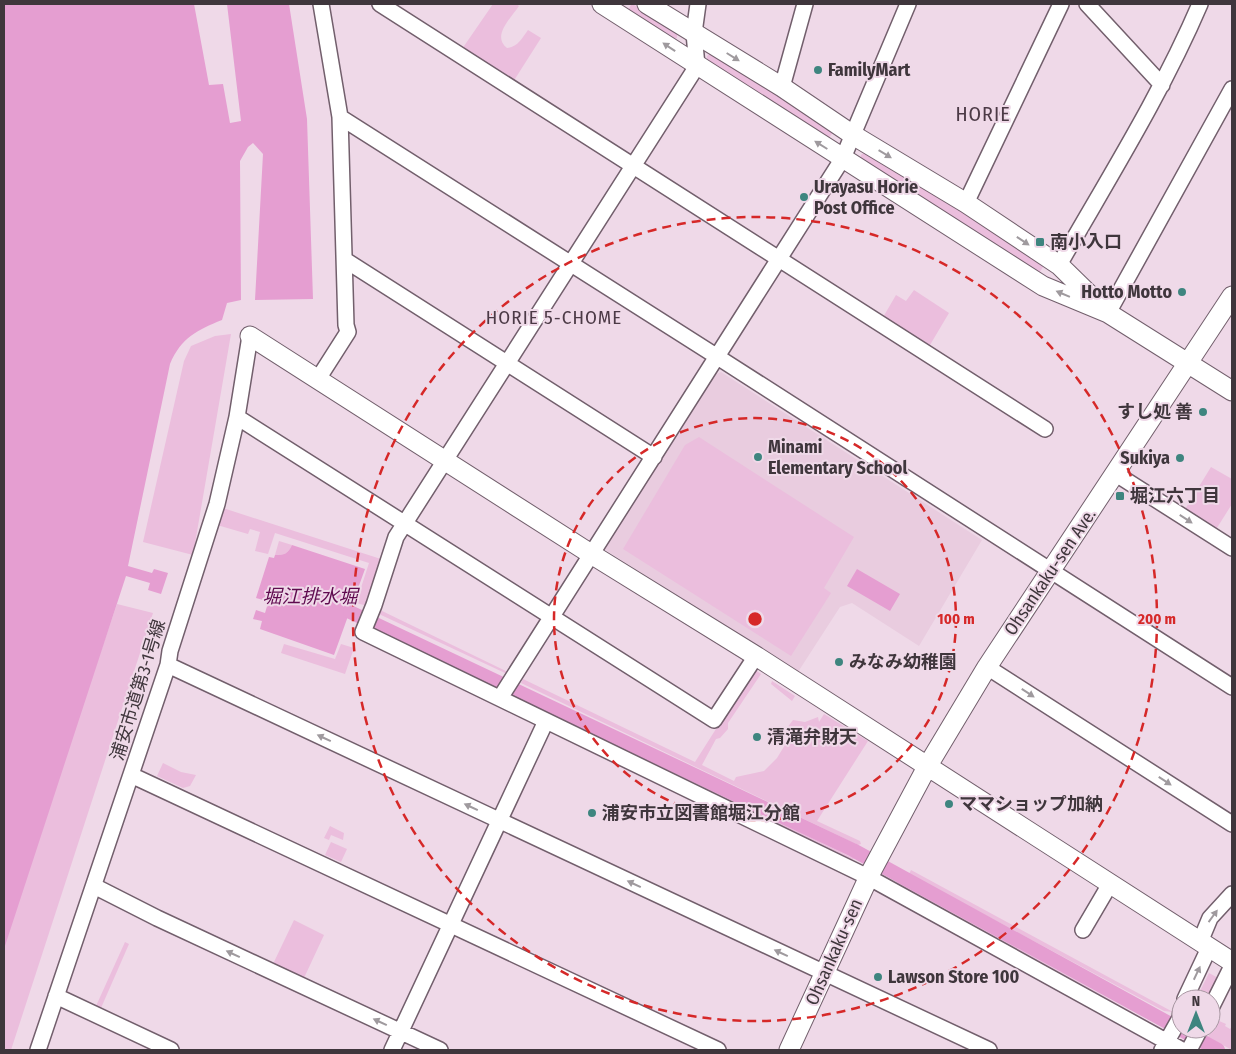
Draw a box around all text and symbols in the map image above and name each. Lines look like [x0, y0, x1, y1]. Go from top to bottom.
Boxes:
one-way arrow [663, 43, 676, 52]
one-way arrow [727, 53, 740, 62]
place label: FamilyMart [828, 59, 911, 81]
marker: FamilyMart [812, 64, 824, 76]
district label: HORIE [955, 102, 1011, 126]
one-way arrow [814, 140, 827, 149]
one-way arrow [879, 150, 892, 159]
place label: Urayasu Horie Post Office [814, 176, 918, 219]
marker: Urayasu Horie Post Office [798, 191, 810, 203]
place label: 南小入口 [1050, 231, 1122, 253]
one-way arrow [1016, 236, 1029, 245]
marker: 南小入口 [1034, 236, 1046, 248]
place label: Hotto Motto [1081, 281, 1172, 303]
marker: Hotto Motto [1176, 286, 1188, 298]
one-way arrow [1056, 290, 1070, 298]
district label: HORIE 5-CHOME [486, 306, 622, 329]
place label: すし処 善 [1117, 401, 1193, 423]
marker: すし処 善 [1197, 406, 1209, 418]
place label: Minami Elementary School [768, 436, 907, 479]
place label: Sukiya [1120, 447, 1170, 469]
marker: Minami Elementary School [752, 451, 764, 463]
marker: Sukiya [1174, 452, 1186, 464]
place label: 堀江六丁目 [1130, 485, 1220, 507]
marker: 堀江六丁目 [1114, 490, 1126, 502]
street label: Ohsankaku-sen Ave. [999, 504, 1101, 640]
one-way arrow [1180, 514, 1193, 524]
water label: 堀江排水堀 [262, 585, 360, 608]
centre of rings [746, 610, 764, 628]
text: 100 m [937, 610, 975, 628]
text: 200 m [1137, 610, 1176, 628]
street label: 浦安市道第3-1号線 [106, 617, 170, 763]
place label: みなみ幼稚園 [849, 651, 957, 673]
marker: みなみ幼稚園 [833, 656, 845, 668]
one-way arrow [1021, 688, 1034, 698]
place label: 清滝弁財天 [767, 726, 857, 748]
marker: 清滝弁財天 [751, 731, 763, 743]
one-way arrow [317, 734, 331, 742]
one-way arrow [1158, 776, 1171, 785]
place label: ママショップ加納 [959, 793, 1103, 815]
marker: ママショップ加納 [943, 798, 955, 810]
place label: 浦安市立図書館堀江分館 [602, 802, 800, 824]
one-way arrow [464, 803, 478, 811]
marker: 浦安市立図書館堀江分館 [586, 807, 598, 819]
one-way arrow [627, 880, 641, 888]
street label: Ohsankaku-sen [801, 895, 867, 1009]
one-way arrow [1208, 909, 1218, 923]
one-way arrow [226, 949, 240, 957]
one-way arrow [774, 949, 788, 957]
place label: Lawson Store 100 [888, 966, 1020, 988]
one-way arrow [1194, 966, 1202, 980]
marker: Lawson Store 100 [872, 971, 884, 983]
north arrow [1171, 989, 1221, 1039]
text: N [1192, 993, 1200, 1010]
one-way arrow [373, 1018, 387, 1026]

